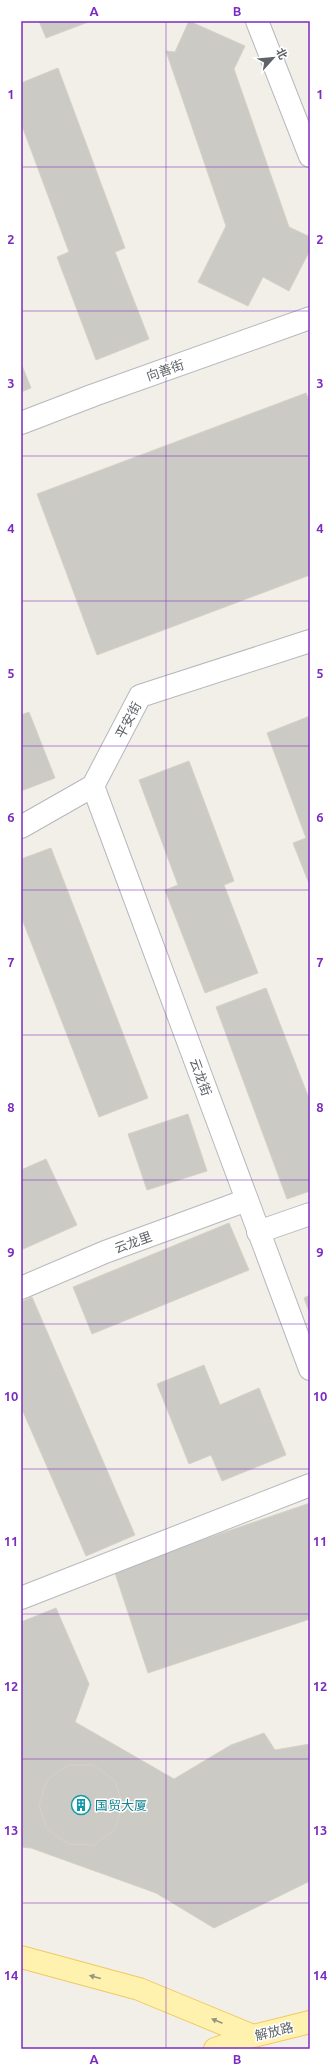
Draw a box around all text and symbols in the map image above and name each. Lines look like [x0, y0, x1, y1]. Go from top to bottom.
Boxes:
text: A [89, 4, 99, 18]
text: B [233, 4, 242, 18]
north arrow [253, 38, 293, 78]
text: 北 [274, 46, 290, 61]
text: 1 [7, 87, 15, 101]
text: 1 [316, 87, 324, 101]
text: 2 [7, 232, 15, 246]
text: 2 [316, 232, 324, 246]
street label: 向善街 [144, 357, 186, 383]
text: 3 [7, 376, 15, 390]
text: 3 [316, 376, 324, 390]
text: 4 [7, 521, 15, 535]
text: 4 [316, 521, 324, 535]
text: 5 [7, 666, 15, 680]
text: 5 [316, 666, 324, 680]
street label: 平安街 [113, 699, 143, 741]
text: 6 [7, 810, 15, 824]
text: 6 [316, 810, 324, 824]
text: 7 [7, 955, 15, 969]
text: 7 [316, 955, 324, 969]
street label: 云龙街 [188, 1056, 214, 1098]
text: 8 [7, 1100, 15, 1114]
text: 8 [316, 1100, 324, 1114]
street label: 云龙里 [112, 1229, 154, 1255]
text: 9 [7, 1245, 15, 1259]
text: 9 [316, 1245, 324, 1259]
text: 10 [4, 1389, 18, 1403]
text: 10 [313, 1389, 327, 1403]
text: 11 [4, 1534, 18, 1548]
text: 11 [313, 1534, 327, 1548]
text: 12 [4, 1679, 18, 1693]
text: 12 [313, 1679, 327, 1693]
building icon: 国贸大厦 [70, 1794, 92, 1816]
place label: 国贸大厦 [95, 1798, 147, 1812]
text: 13 [4, 1823, 18, 1837]
text: 13 [313, 1823, 327, 1837]
text: 14 [4, 1968, 18, 1982]
text: 14 [313, 1968, 327, 1982]
one-way arrow [89, 1974, 101, 1980]
one-way arrow [211, 2018, 223, 2024]
street label: 解放路 [253, 2019, 295, 2043]
text: A [89, 2052, 99, 2066]
text: B [233, 2052, 242, 2066]

